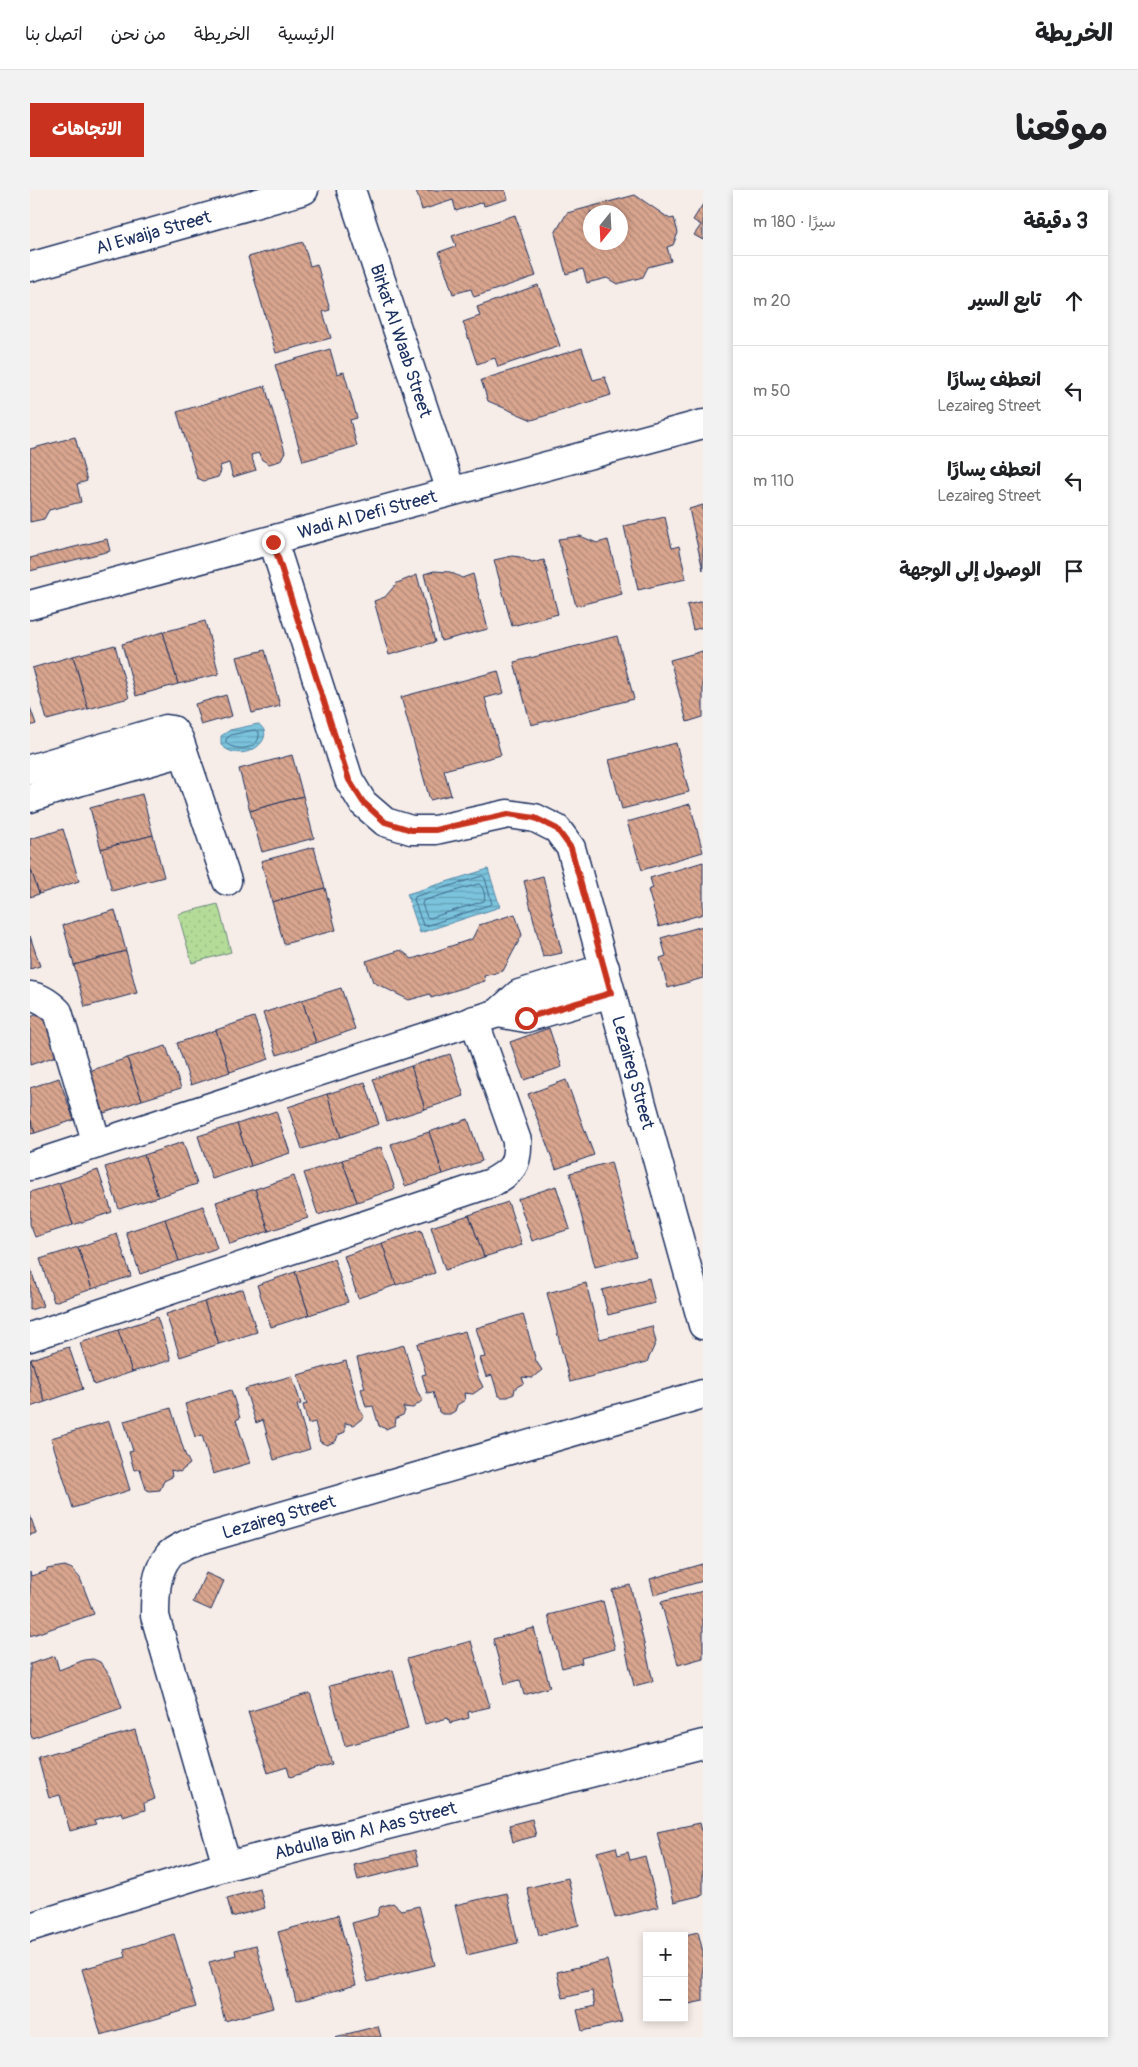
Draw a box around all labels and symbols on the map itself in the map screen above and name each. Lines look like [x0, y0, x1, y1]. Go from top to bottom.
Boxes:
street label: Al Ewaija Street [93, 205, 214, 259]
north arrow [583, 205, 628, 250]
street label: Birkat Al Waab Street [365, 261, 437, 421]
street label: Wadi Al Defi Street [295, 484, 440, 544]
route end [262, 531, 285, 554]
route start [515, 1007, 538, 1030]
street label: Lezaireg Street [606, 1013, 660, 1132]
street label: Lezaireg Street [220, 1489, 339, 1544]
street label: Abdulla Bin Al Aas Street [272, 1796, 460, 1865]

